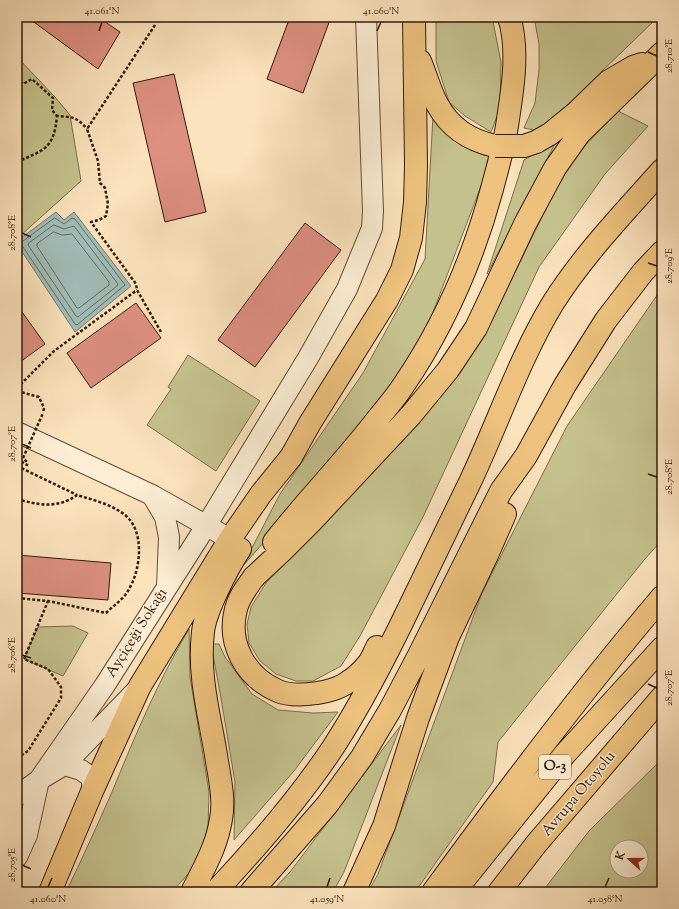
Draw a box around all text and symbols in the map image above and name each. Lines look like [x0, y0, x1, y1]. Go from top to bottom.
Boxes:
text: 41.061°N [85, 4, 119, 19]
text: 41.060°N [363, 4, 399, 19]
text: 28.710°E [662, 39, 677, 73]
text: 28.708°E [5, 215, 20, 251]
text: 28.709°E [662, 248, 677, 284]
text: 28.707°E [5, 426, 20, 462]
text: 28.708°E [662, 459, 677, 495]
street label: Ayçiçeği Sokağı [101, 584, 173, 682]
text: 28.706°E [5, 637, 20, 673]
text: 28.707°E [662, 670, 677, 706]
street label: Avrupa Otoyolu [537, 747, 621, 841]
road number: O-3 [539, 755, 571, 779]
north arrow [609, 839, 649, 879]
text: 28.705°E [5, 848, 20, 882]
text: K [611, 849, 630, 863]
text: 41.060°N [30, 892, 66, 907]
text: 41.059°N [310, 892, 344, 907]
text: 41.058°N [588, 892, 622, 907]

